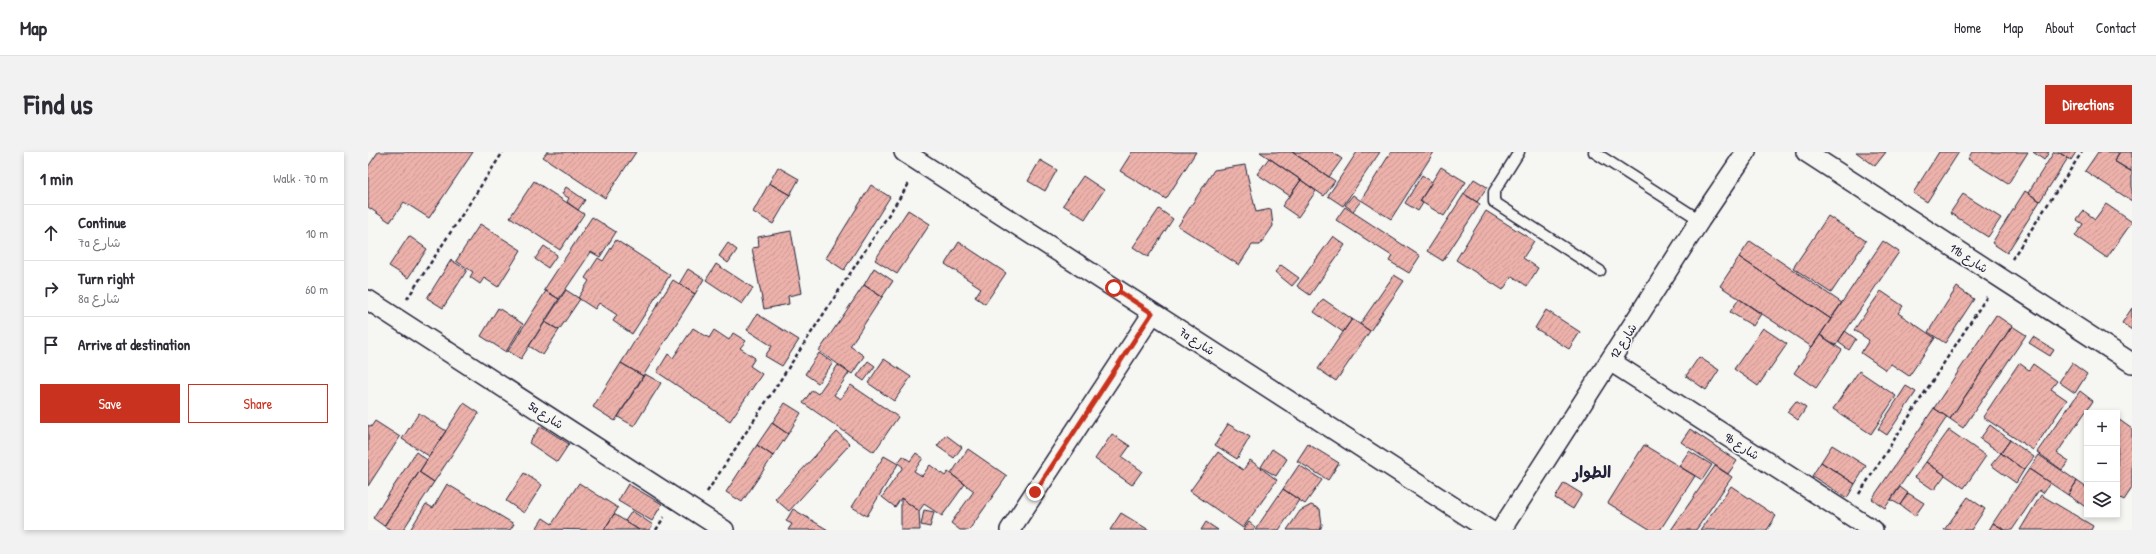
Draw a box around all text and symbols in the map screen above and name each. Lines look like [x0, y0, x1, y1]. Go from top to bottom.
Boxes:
text: Map [20, 15, 47, 41]
text: Home [1954, 18, 1981, 37]
text: Map [2003, 18, 2023, 37]
text: About [2045, 18, 2074, 37]
text: Contact [2096, 18, 2136, 37]
text: Find us [24, 85, 93, 123]
button: Directions [2045, 85, 2132, 124]
text: 1 min [40, 167, 73, 190]
text: Walk · 70 m [273, 169, 328, 187]
text: Continue [78, 212, 126, 233]
icon: ahead [40, 222, 62, 244]
text: 10 m [306, 224, 328, 242]
text: 7a شارع [78, 233, 121, 251]
street label: 11b شارع [1946, 239, 1991, 278]
text: Turn right [78, 268, 134, 289]
icon: right [40, 278, 62, 300]
route start [1105, 279, 1123, 297]
text: 60 m [305, 280, 328, 298]
text: 8a شارع [78, 289, 120, 307]
street label: شارع 12 [1606, 320, 1641, 362]
street label: 7a شارع [1175, 323, 1218, 360]
icon: arrive [40, 334, 62, 356]
text: Arrive at destination [78, 334, 190, 355]
button: Save [40, 384, 180, 423]
button: Share [188, 384, 328, 423]
street label: 5a شارع [525, 397, 567, 433]
map controls [2084, 410, 2120, 518]
button: + [2084, 410, 2120, 446]
street label: 9b شارع [1721, 429, 1763, 464]
button: − [2084, 446, 2120, 482]
district label: الطوار [1571, 461, 1611, 483]
button: layers [2084, 482, 2120, 518]
route end [1026, 483, 1044, 501]

